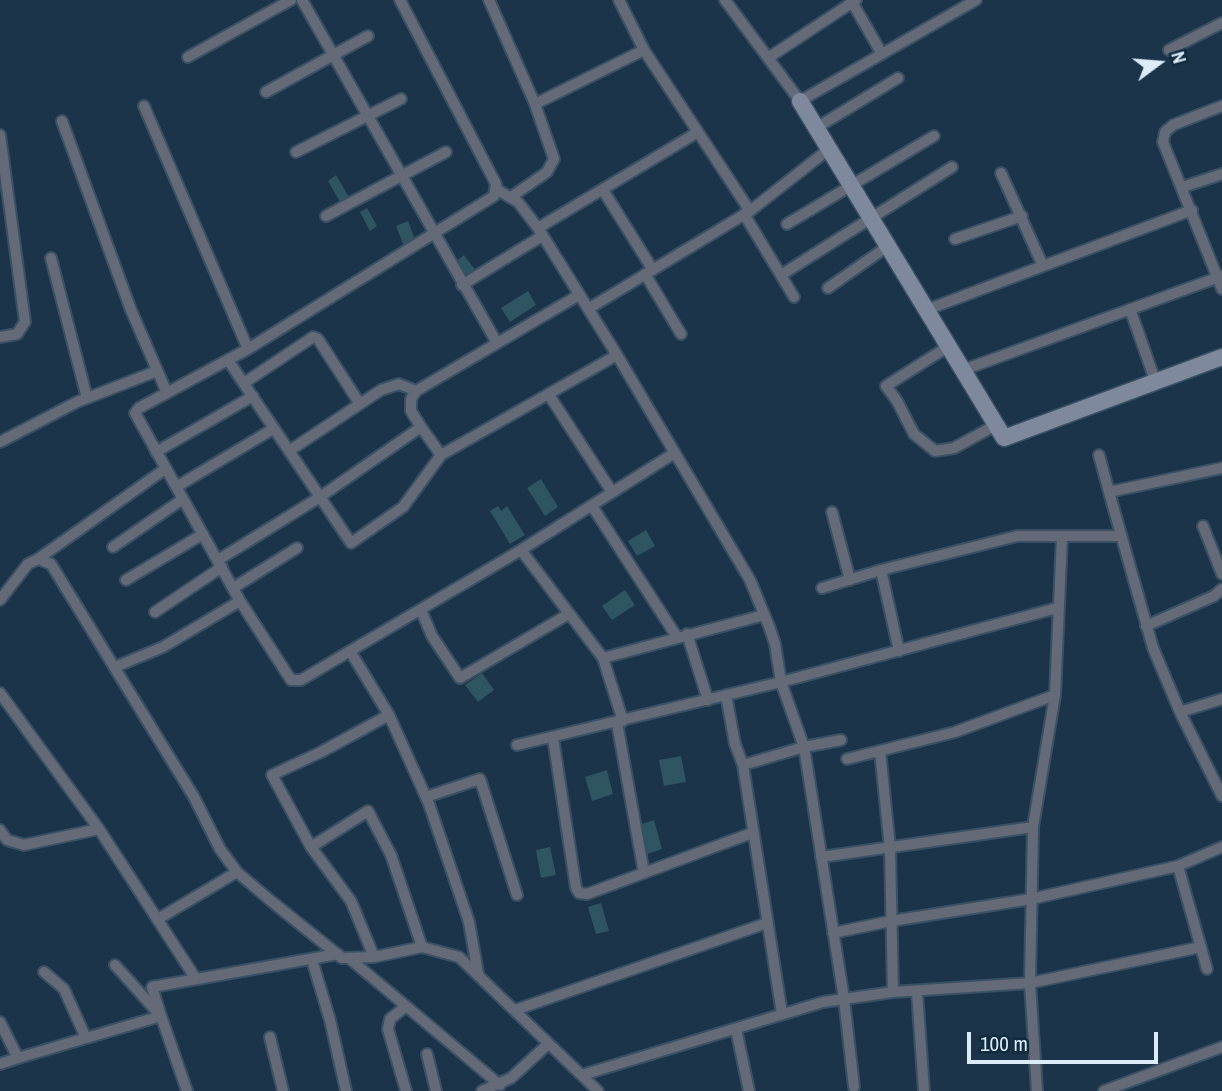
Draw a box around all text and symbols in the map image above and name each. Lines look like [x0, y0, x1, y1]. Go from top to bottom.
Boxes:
north arrow [1124, 28, 1194, 98]
text: N [1165, 48, 1193, 66]
scale bar [970, 1018, 1161, 1062]
text: 100 m [980, 1029, 1028, 1058]

